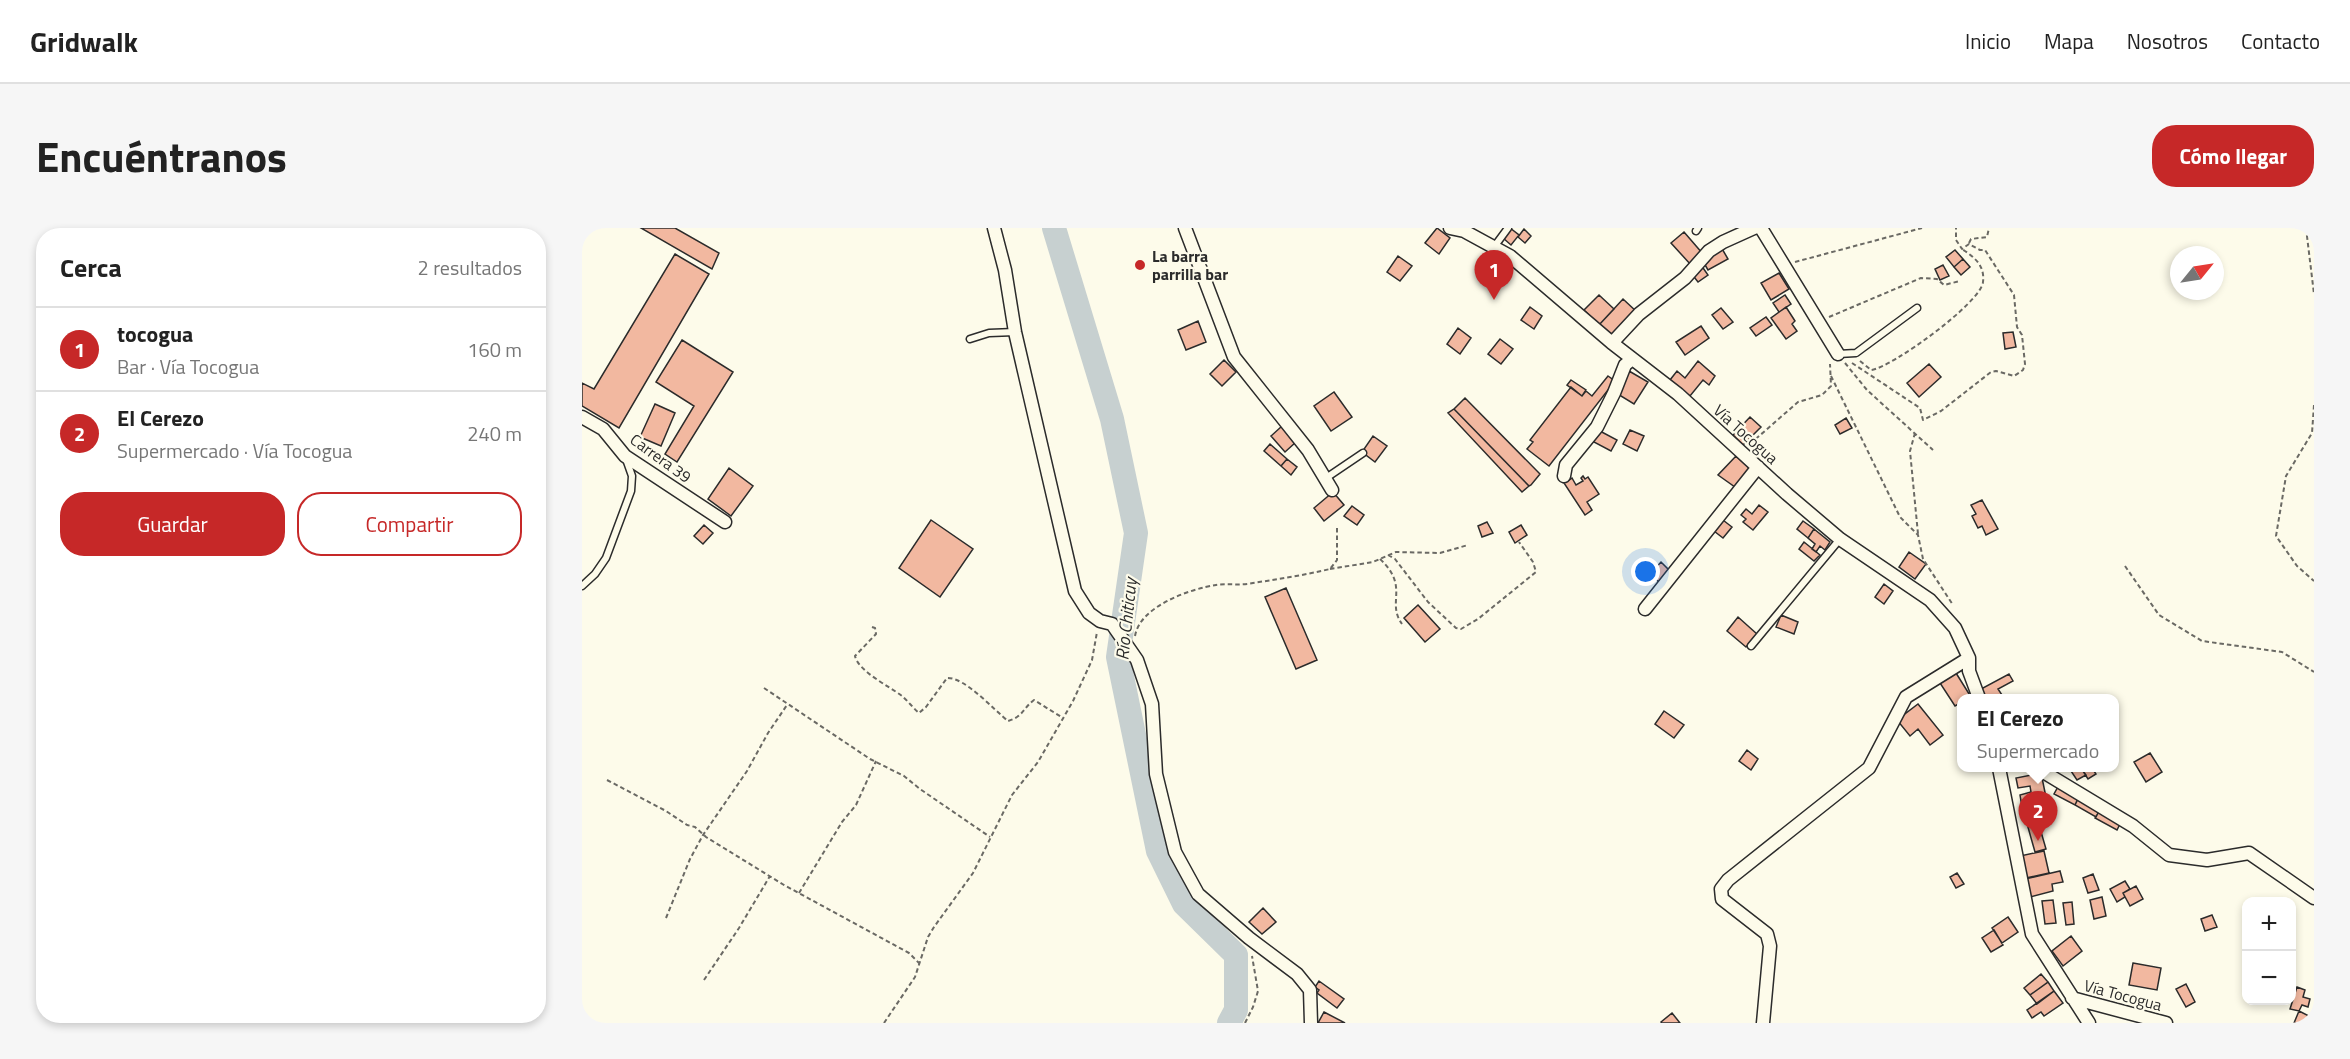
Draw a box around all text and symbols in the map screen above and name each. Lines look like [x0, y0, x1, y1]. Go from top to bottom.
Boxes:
text: Gridwalk [30, 20, 138, 63]
text: Inicio [1965, 25, 2011, 57]
text: Mapa [2044, 25, 2094, 57]
text: Nosotros [2127, 25, 2208, 57]
text: Contacto [2241, 25, 2320, 57]
text: Encuéntranos [36, 124, 287, 188]
button: Cómo llegar [2152, 125, 2314, 187]
place label: La barra parrilla bar [1152, 244, 1228, 286]
north arrow [2170, 246, 2224, 300]
text: Cerca [60, 248, 122, 287]
pin: 1 [1474, 250, 1514, 300]
text: 2 resultados [418, 252, 522, 283]
marker: La barra parrilla bar [1133, 258, 1147, 272]
text: tocogua [117, 317, 193, 351]
text: 1 [74, 334, 85, 365]
text: 160 m [467, 334, 522, 365]
text: Bar · Vía Tocogua [117, 351, 259, 382]
street label: Vía Tocogua [1708, 398, 1784, 470]
text: El Cerezo [117, 401, 204, 435]
text: 2 [74, 418, 85, 449]
text: 240 m [467, 418, 522, 449]
street label: Carrera 39 [625, 428, 697, 489]
text: Supermercado · Vía Tocogua [117, 435, 352, 466]
button: Guardar [60, 492, 285, 556]
button: Compartir [297, 492, 522, 556]
your location [1631, 557, 1660, 586]
water label: Río Chiticuy [1108, 575, 1144, 661]
popup [1957, 694, 2119, 772]
text: El Cerezo [1977, 701, 2064, 735]
text: Supermercado [1977, 735, 2099, 766]
pin: 2 [2018, 792, 2058, 841]
map controls [2242, 897, 2296, 1005]
button: + [2242, 897, 2296, 951]
button: − [2242, 951, 2296, 1005]
street label: Vía Tocogua [2081, 973, 2165, 1017]

